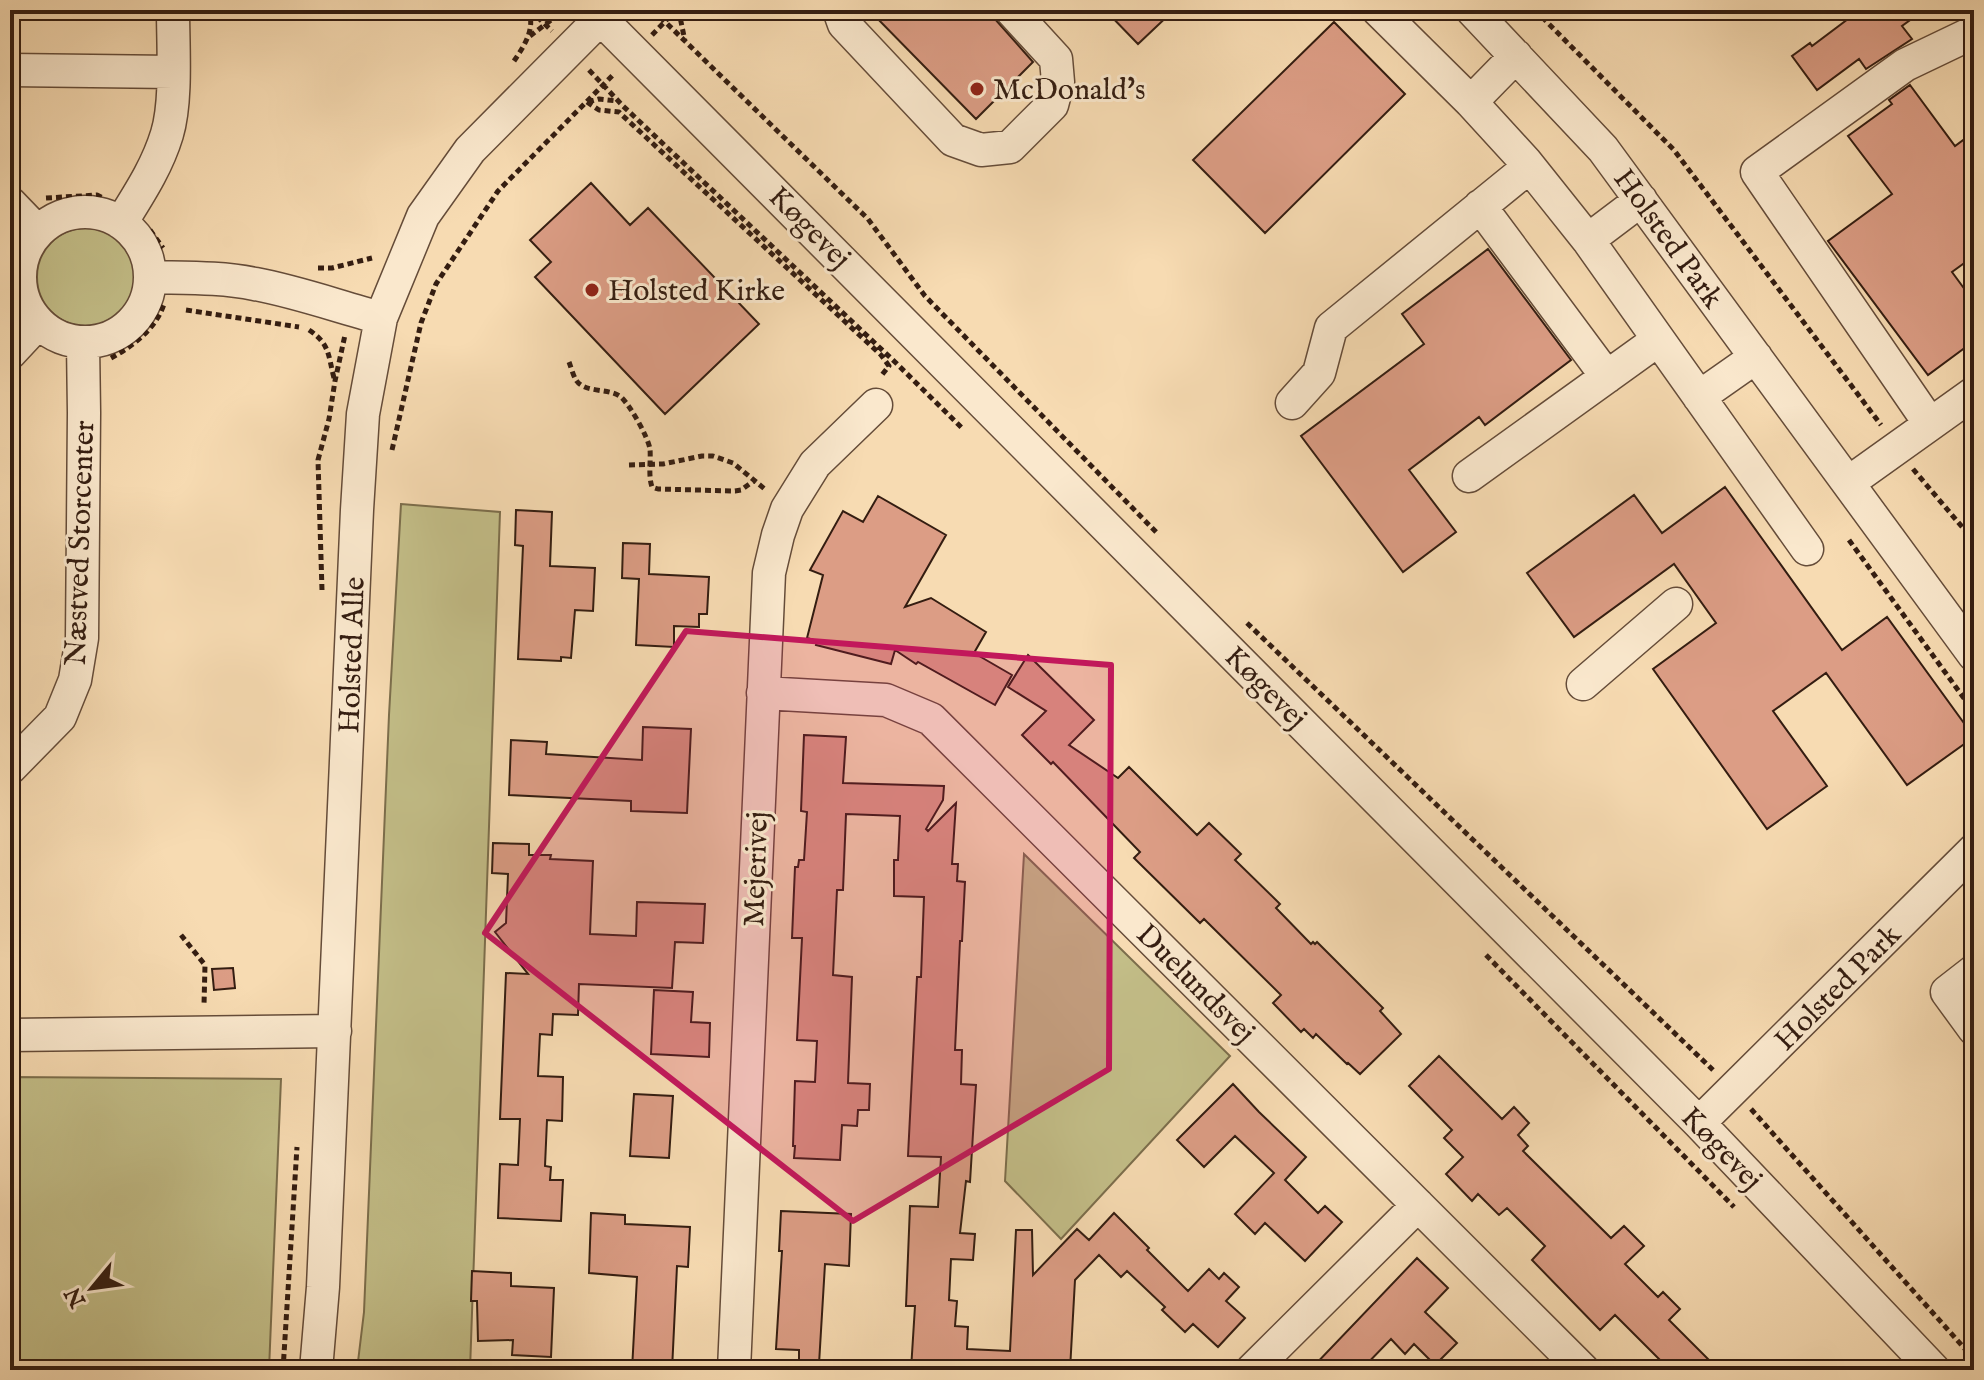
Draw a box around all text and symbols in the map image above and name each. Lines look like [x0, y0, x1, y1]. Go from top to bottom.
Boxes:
place label: McDonald's [993, 72, 1146, 110]
marker: McDonald's [968, 80, 986, 98]
street label: Holsted Park [1604, 162, 1731, 317]
street label: Køgevej [759, 179, 858, 278]
place label: Holsted Kirke [608, 273, 785, 311]
marker: Holsted Kirke [583, 281, 601, 299]
street label: Næstved Storcenter [58, 420, 104, 666]
street label: Holsted Alle [331, 576, 375, 734]
street label: Køgevej [1215, 639, 1314, 738]
street label: Mejerivej [736, 811, 778, 927]
street label: Holsted Park [1767, 916, 1910, 1060]
street label: Duelundsvej [1127, 917, 1262, 1052]
street label: Køgevej [1672, 1100, 1770, 1199]
north arrow [52, 1248, 132, 1328]
text: N [59, 1282, 94, 1313]

